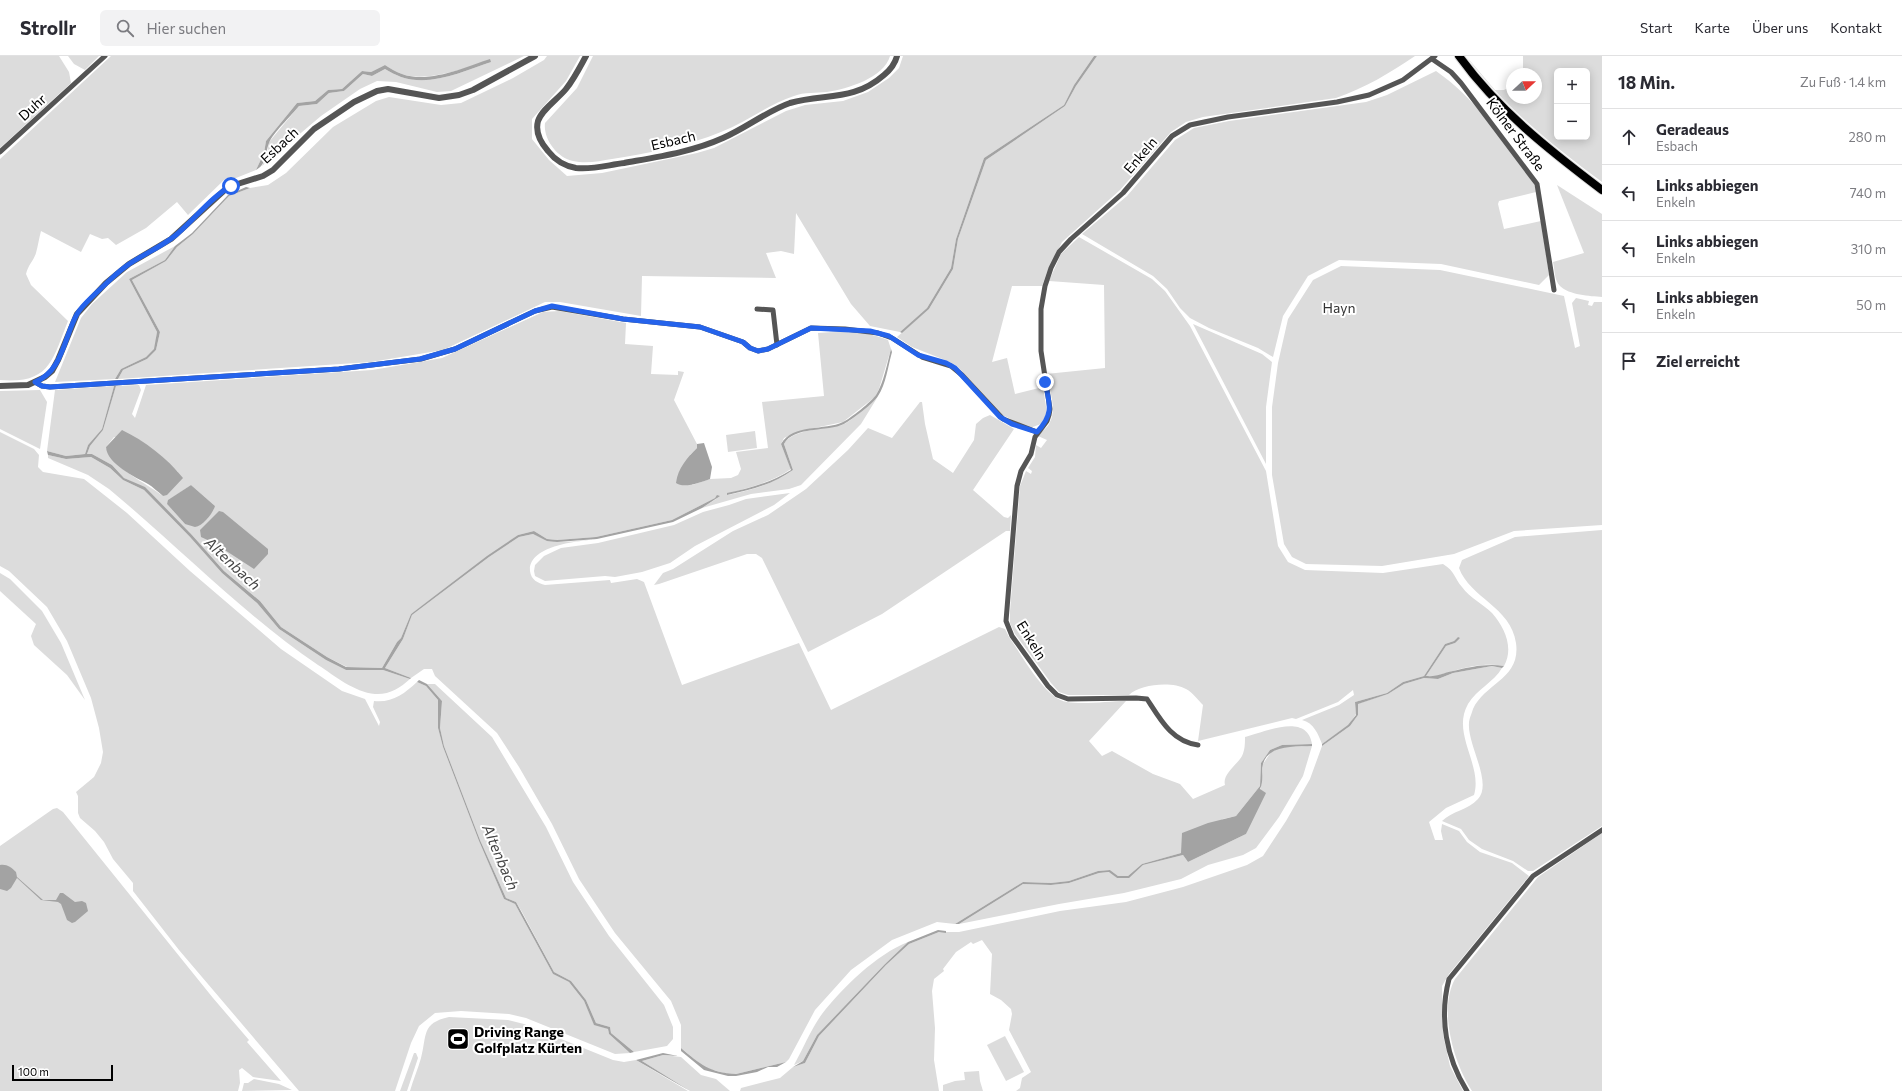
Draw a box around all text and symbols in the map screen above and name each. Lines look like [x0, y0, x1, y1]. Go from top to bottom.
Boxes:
search box [100, 10, 380, 46]
text: Strollr [20, 16, 76, 39]
icon: search [114, 17, 136, 39]
text: Hier suchen [146, 19, 226, 37]
text: Start [1640, 19, 1673, 36]
text: Karte [1695, 19, 1730, 36]
text: Über uns [1752, 19, 1808, 36]
text: Kontakt [1830, 19, 1882, 36]
north arrow [1506, 68, 1542, 104]
map controls [1554, 68, 1590, 140]
button: + [1554, 68, 1590, 104]
text: 18 Min. [1618, 72, 1675, 93]
text: Zu Fuß · 1.4 km [1800, 74, 1886, 90]
street label: Duhr [15, 90, 50, 124]
street label: Kölner Straße [1483, 94, 1549, 174]
button: − [1554, 104, 1590, 140]
text: Geradeaus [1656, 120, 1729, 138]
street label: Esbach [257, 123, 301, 167]
icon: ahead [1618, 126, 1640, 148]
street label: Esbach [649, 127, 697, 153]
text: 280 m [1849, 129, 1886, 145]
street label: Enkeln [1120, 133, 1160, 177]
text: Esbach [1656, 138, 1698, 154]
text: Links abbiegen [1656, 176, 1758, 194]
route start [222, 177, 240, 195]
icon: left [1618, 182, 1640, 204]
text: 740 m [1850, 185, 1886, 201]
text: Enkeln [1656, 194, 1696, 210]
text: Links abbiegen [1656, 232, 1758, 250]
icon: left [1618, 238, 1640, 260]
text: 310 m [1851, 241, 1886, 257]
text: Enkeln [1656, 250, 1696, 266]
text: Links abbiegen [1656, 288, 1758, 306]
icon: left [1618, 294, 1640, 316]
text: 50 m [1856, 297, 1886, 313]
park label: Hayn [1323, 299, 1355, 316]
text: Enkeln [1656, 306, 1696, 322]
icon: arrive [1618, 350, 1640, 372]
text: Ziel erreicht [1656, 352, 1740, 370]
route end [1036, 373, 1054, 391]
water label: Altenbach [201, 532, 265, 593]
street label: Enkeln [1014, 617, 1050, 663]
water label: Altenbach [479, 821, 523, 892]
place label: Driving Range Golfplatz Kürten [474, 1023, 582, 1056]
sports icon: Driving Range Golfplatz Kürten [445, 1026, 471, 1052]
scale bar [12, 1063, 113, 1082]
text: 100 m [18, 1065, 49, 1078]

